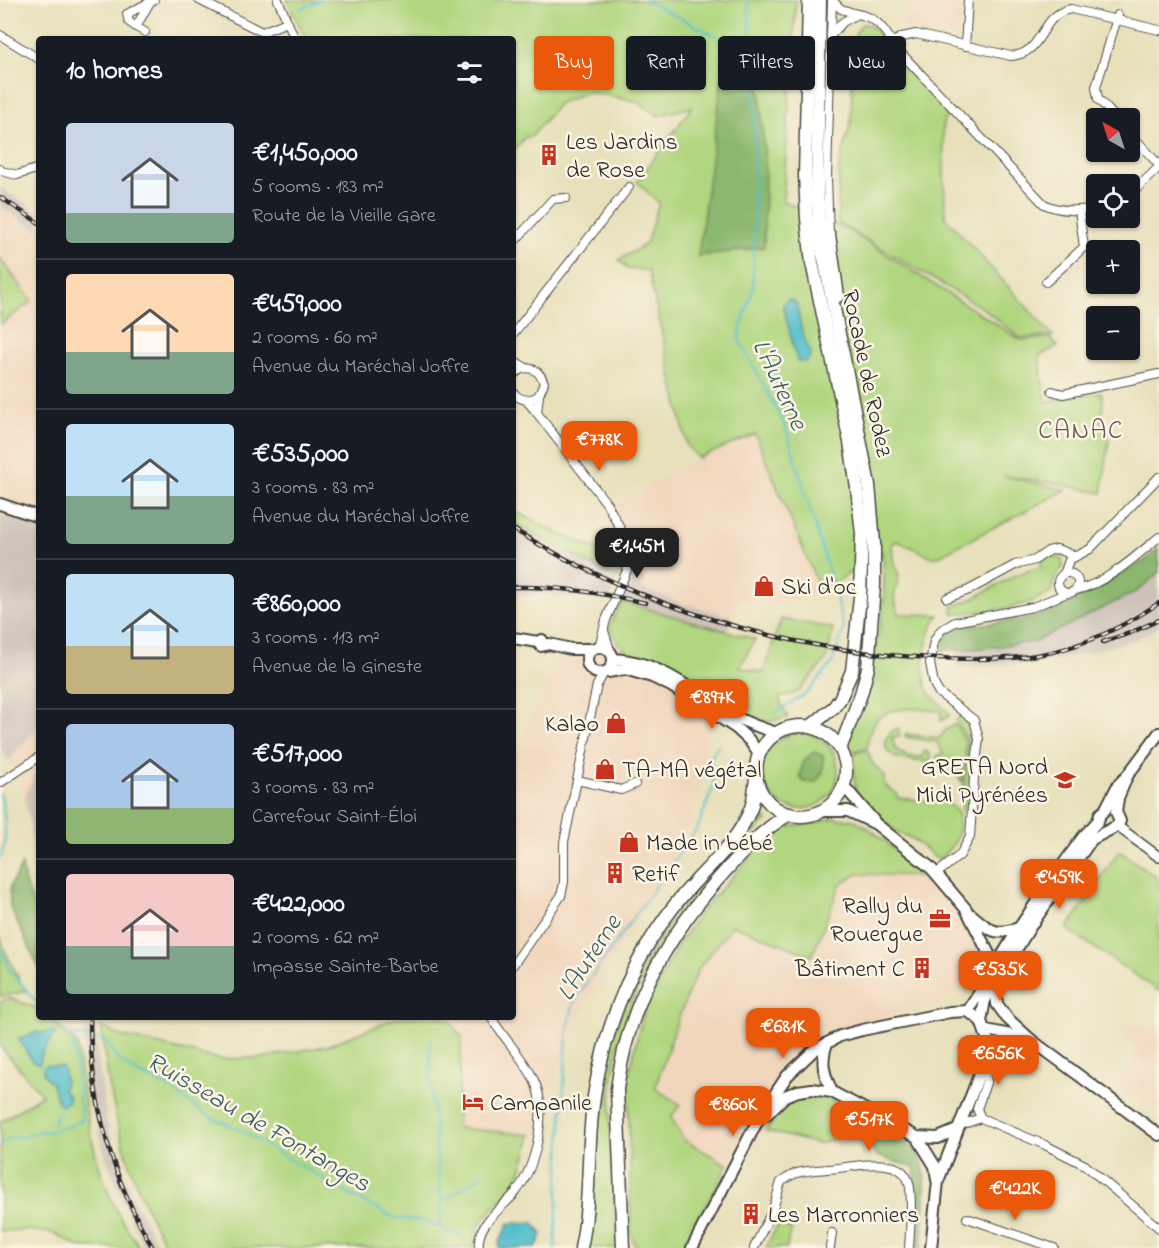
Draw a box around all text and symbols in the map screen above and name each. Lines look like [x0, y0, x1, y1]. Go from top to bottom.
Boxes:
chip: Buy [534, 36, 614, 90]
chip: Rent [626, 36, 706, 90]
chip: Filters [718, 36, 815, 90]
chip: New [827, 36, 906, 90]
text: 10 homes [66, 53, 163, 91]
icon: filters [453, 56, 486, 89]
north arrow [1086, 108, 1140, 162]
map controls [1086, 108, 1140, 360]
place label: Les Jardins de Rose [566, 126, 678, 189]
text: €1,450,000 [252, 135, 358, 173]
building icon: Les Jardins de Rose [537, 143, 561, 167]
icon: home [114, 147, 186, 219]
text: 5 rooms · 183 m² [252, 173, 384, 202]
button: locate [1086, 174, 1140, 228]
text: Route de la Vieille Gare [252, 202, 436, 231]
button: + [1086, 240, 1140, 294]
text: €459,000 [252, 286, 342, 324]
street label: Rocade de Rodez [831, 287, 901, 461]
icon: home [114, 298, 186, 370]
button: − [1086, 306, 1140, 360]
text: 2 rooms · 60 m² [252, 324, 378, 353]
water label: L'Auterne [741, 334, 816, 438]
text: Avenue du Maréchal Joffre [252, 353, 469, 382]
district label: CANAC [1038, 413, 1124, 451]
pin: €778K [557, 421, 641, 472]
text: €778K [575, 426, 623, 455]
text: €535,000 [252, 436, 349, 474]
icon: home [114, 448, 186, 520]
text: 3 rooms · 83 m² [252, 474, 374, 503]
text: Avenue du Maréchal Joffre [252, 503, 469, 532]
pin: €1.45M [588, 528, 686, 579]
text: €1.45M [609, 533, 665, 562]
place label: Ski d'oc [781, 571, 857, 606]
shop icon: Ski d'oc [752, 574, 776, 598]
text: €860,000 [252, 586, 341, 624]
icon: home [114, 598, 186, 670]
text: 3 rooms · 113 m² [252, 624, 380, 653]
text: Avenue de la Gineste [252, 653, 422, 682]
pin: €897K [670, 679, 754, 730]
text: €897K [689, 684, 735, 713]
place label: Kalao [545, 708, 599, 743]
shop icon: Kalao [604, 711, 628, 735]
text: €517,000 [252, 736, 342, 774]
icon: home [114, 748, 186, 820]
place label: GRETA Nord Midi Pyrénées [916, 751, 1049, 815]
place label: TA-MA végétal [622, 754, 762, 789]
shop icon: TA-MA végétal [593, 757, 617, 781]
school or university icon: GRETA Nord Midi Pyrénées [1053, 768, 1077, 792]
text: 3 rooms · 83 m² [252, 774, 374, 803]
text: Carrefour Saint-Éloi [252, 803, 417, 832]
place label: Made in bébé [646, 827, 773, 862]
shop icon: Made in bébé [617, 830, 641, 854]
place label: Retif [632, 858, 680, 893]
pin: €459K [1017, 859, 1101, 910]
building icon: Retif [603, 861, 627, 885]
text: €459K [1034, 864, 1084, 893]
text: €422,000 [252, 886, 345, 924]
place label: Rally du Rouergue [830, 890, 923, 953]
icon: home [114, 898, 186, 970]
water label: L'Auterne [548, 907, 633, 1009]
office icon: Rally du Rouergue [928, 907, 952, 931]
text: 2 rooms · 62 m² [252, 924, 379, 953]
pin: €535K [958, 951, 1042, 1002]
text: Impasse Sainte-Barbe [252, 953, 438, 982]
place label: Bâtiment C [794, 953, 905, 988]
building icon: Bâtiment C [910, 956, 934, 980]
text: €535K [973, 956, 1027, 985]
pin: €681K [741, 1008, 825, 1059]
text: €681K [760, 1013, 806, 1042]
pin: €656K [956, 1035, 1040, 1086]
text: €656K [972, 1040, 1024, 1069]
water label: Ruisseau de Fontanges [138, 1044, 377, 1204]
pin: €860K [691, 1086, 775, 1137]
place label: Campanile [490, 1087, 592, 1122]
hotel icon: Campanile [461, 1090, 485, 1114]
text: €860K [709, 1091, 757, 1120]
pin: €517K [827, 1101, 911, 1152]
text: €517K [844, 1106, 894, 1135]
pin: €422K [973, 1170, 1057, 1221]
text: €422K [989, 1175, 1041, 1204]
place label: Les Marronniers [768, 1199, 919, 1234]
building icon: Les Marronniers [739, 1202, 763, 1226]

